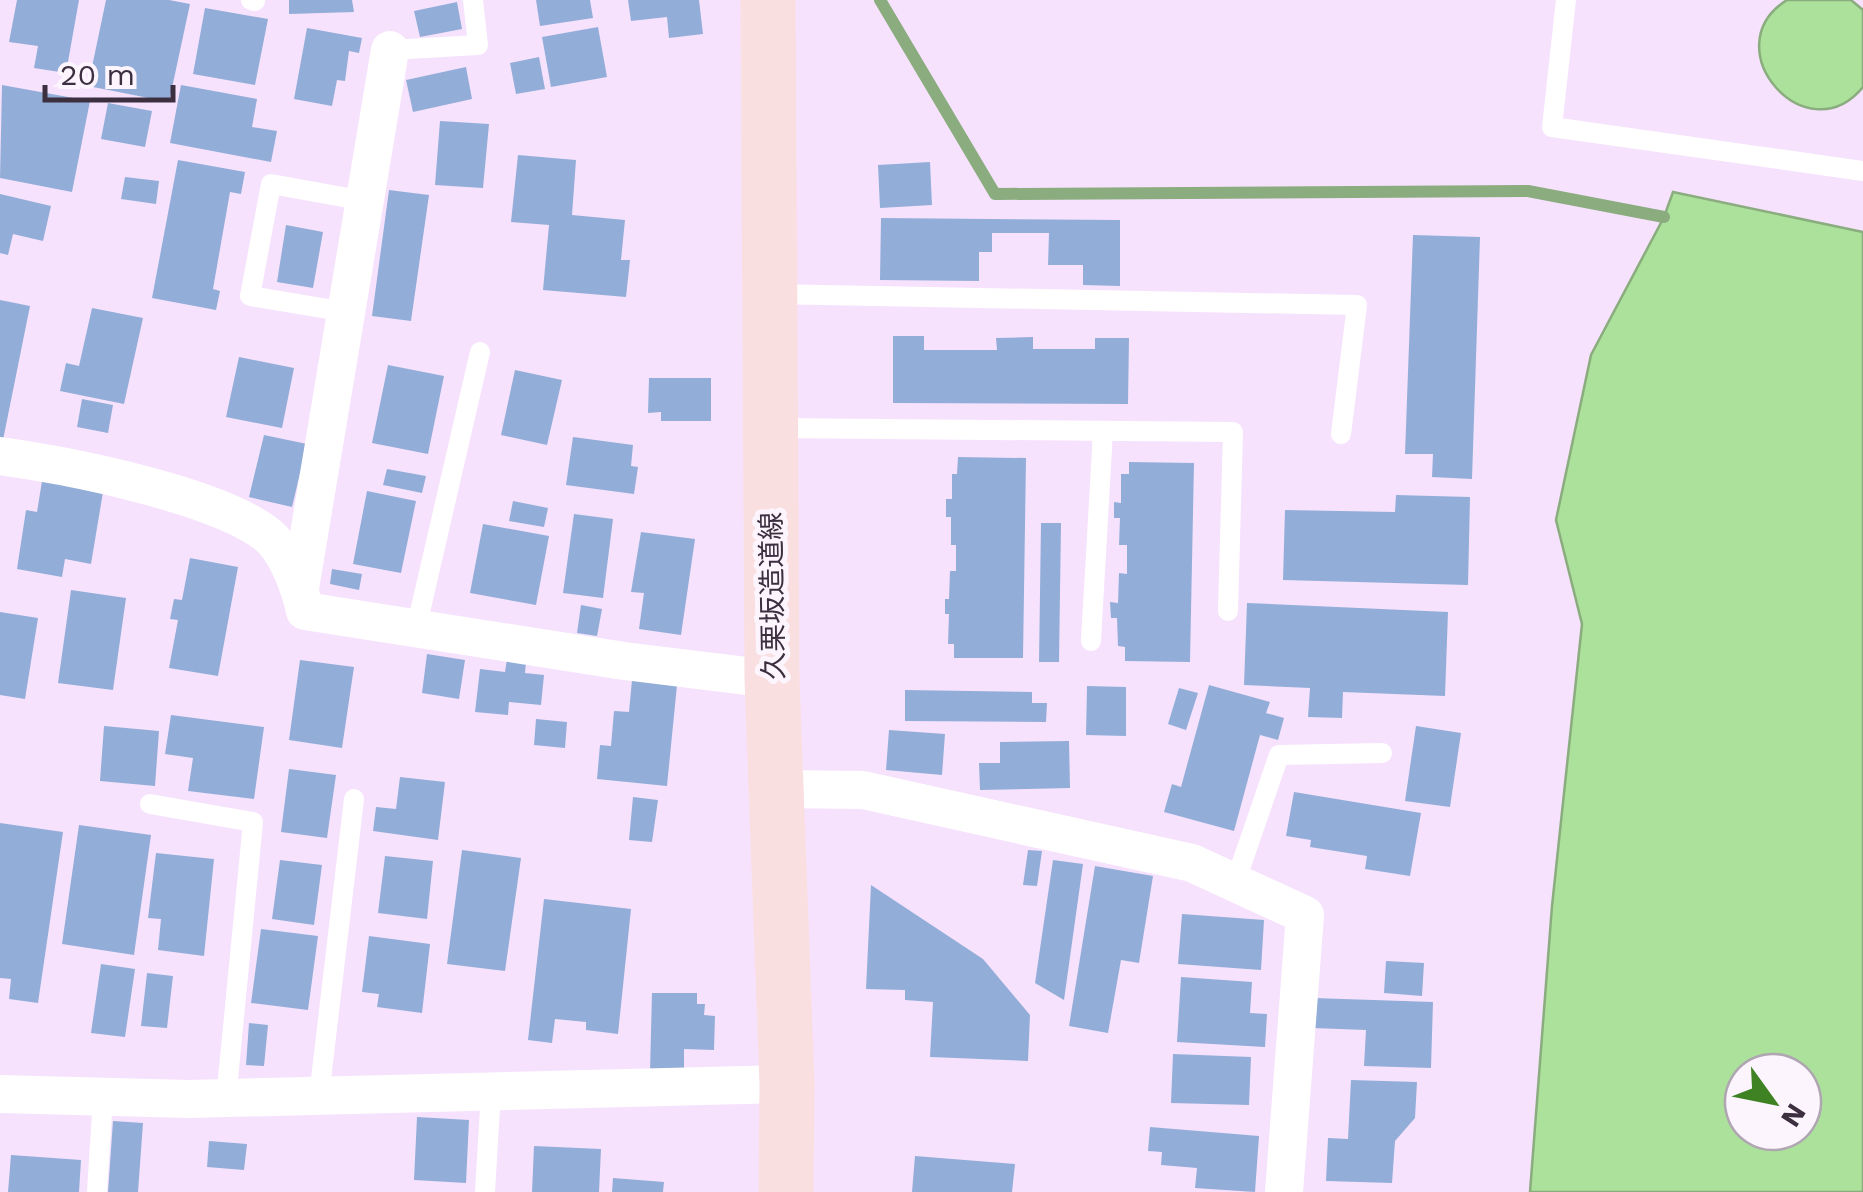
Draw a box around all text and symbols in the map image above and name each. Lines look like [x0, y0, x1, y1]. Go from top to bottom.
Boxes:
scale bar [45, 40, 172, 102]
text: 20 m [60, 57, 135, 92]
street label: 久栗坂造道線 [755, 512, 790, 680]
north arrow [1723, 1052, 1823, 1152]
text: N [1774, 1098, 1813, 1133]

